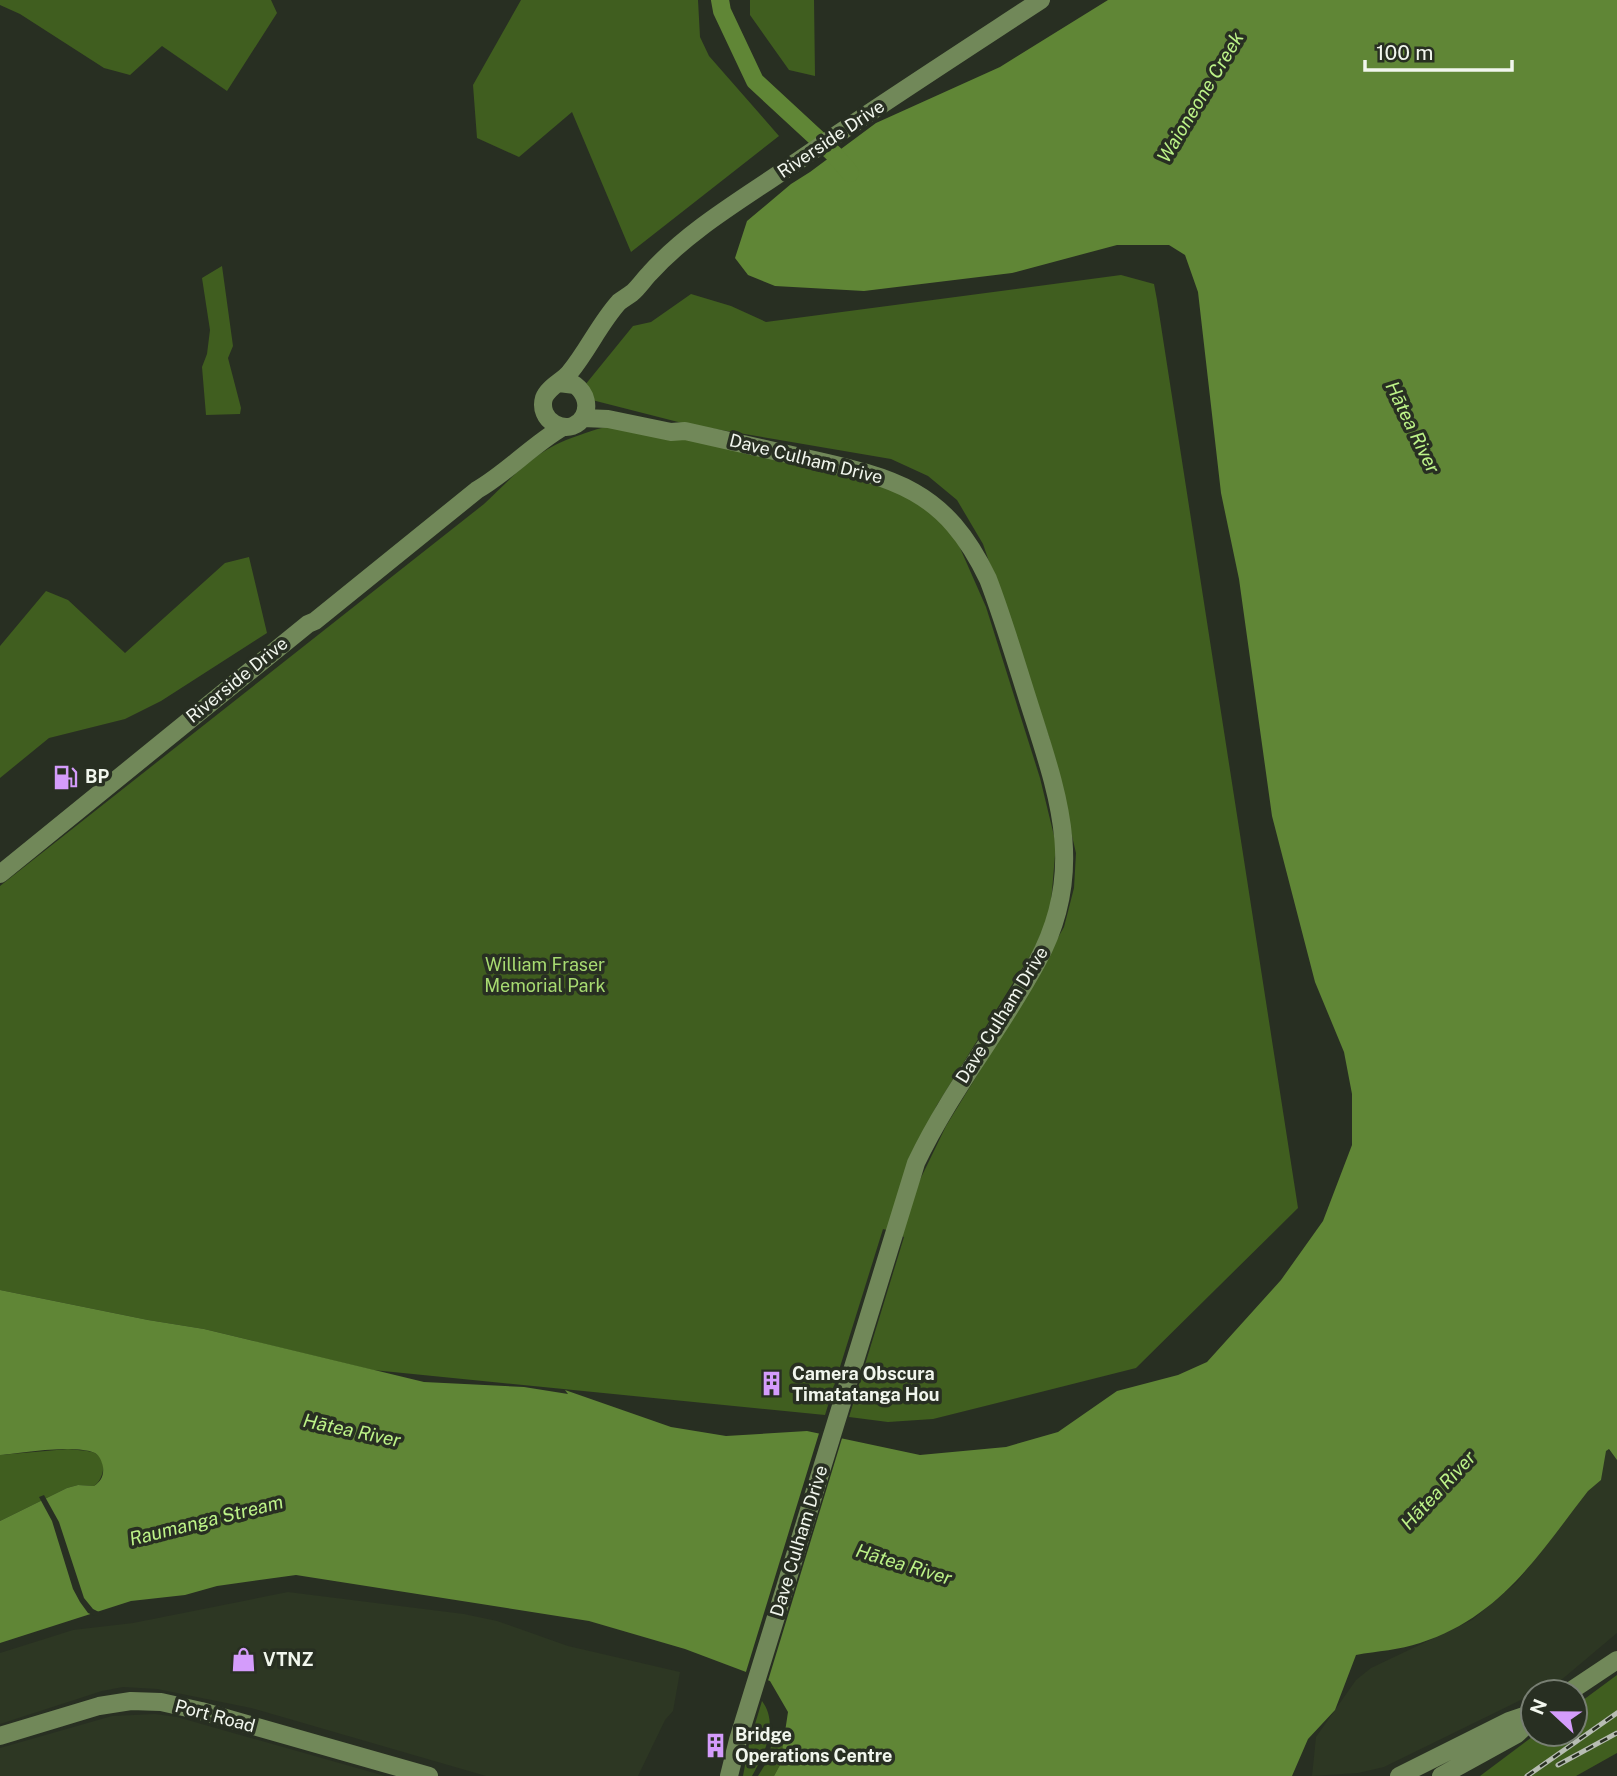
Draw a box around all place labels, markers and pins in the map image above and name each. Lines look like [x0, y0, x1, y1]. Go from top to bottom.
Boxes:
fuel station icon: BP [51, 763, 79, 791]
place label: BP [85, 766, 110, 787]
place label: Camera Obscura Timatatanga Hou [792, 1363, 939, 1405]
building icon: Camera Obscura Timatatanga Hou [758, 1370, 786, 1398]
shop icon: VTNZ [229, 1646, 257, 1674]
place label: VTNZ [263, 1649, 313, 1670]
place label: Bridge Operations Centre [735, 1724, 892, 1766]
building icon: Bridge Operations Centre [701, 1731, 729, 1759]

